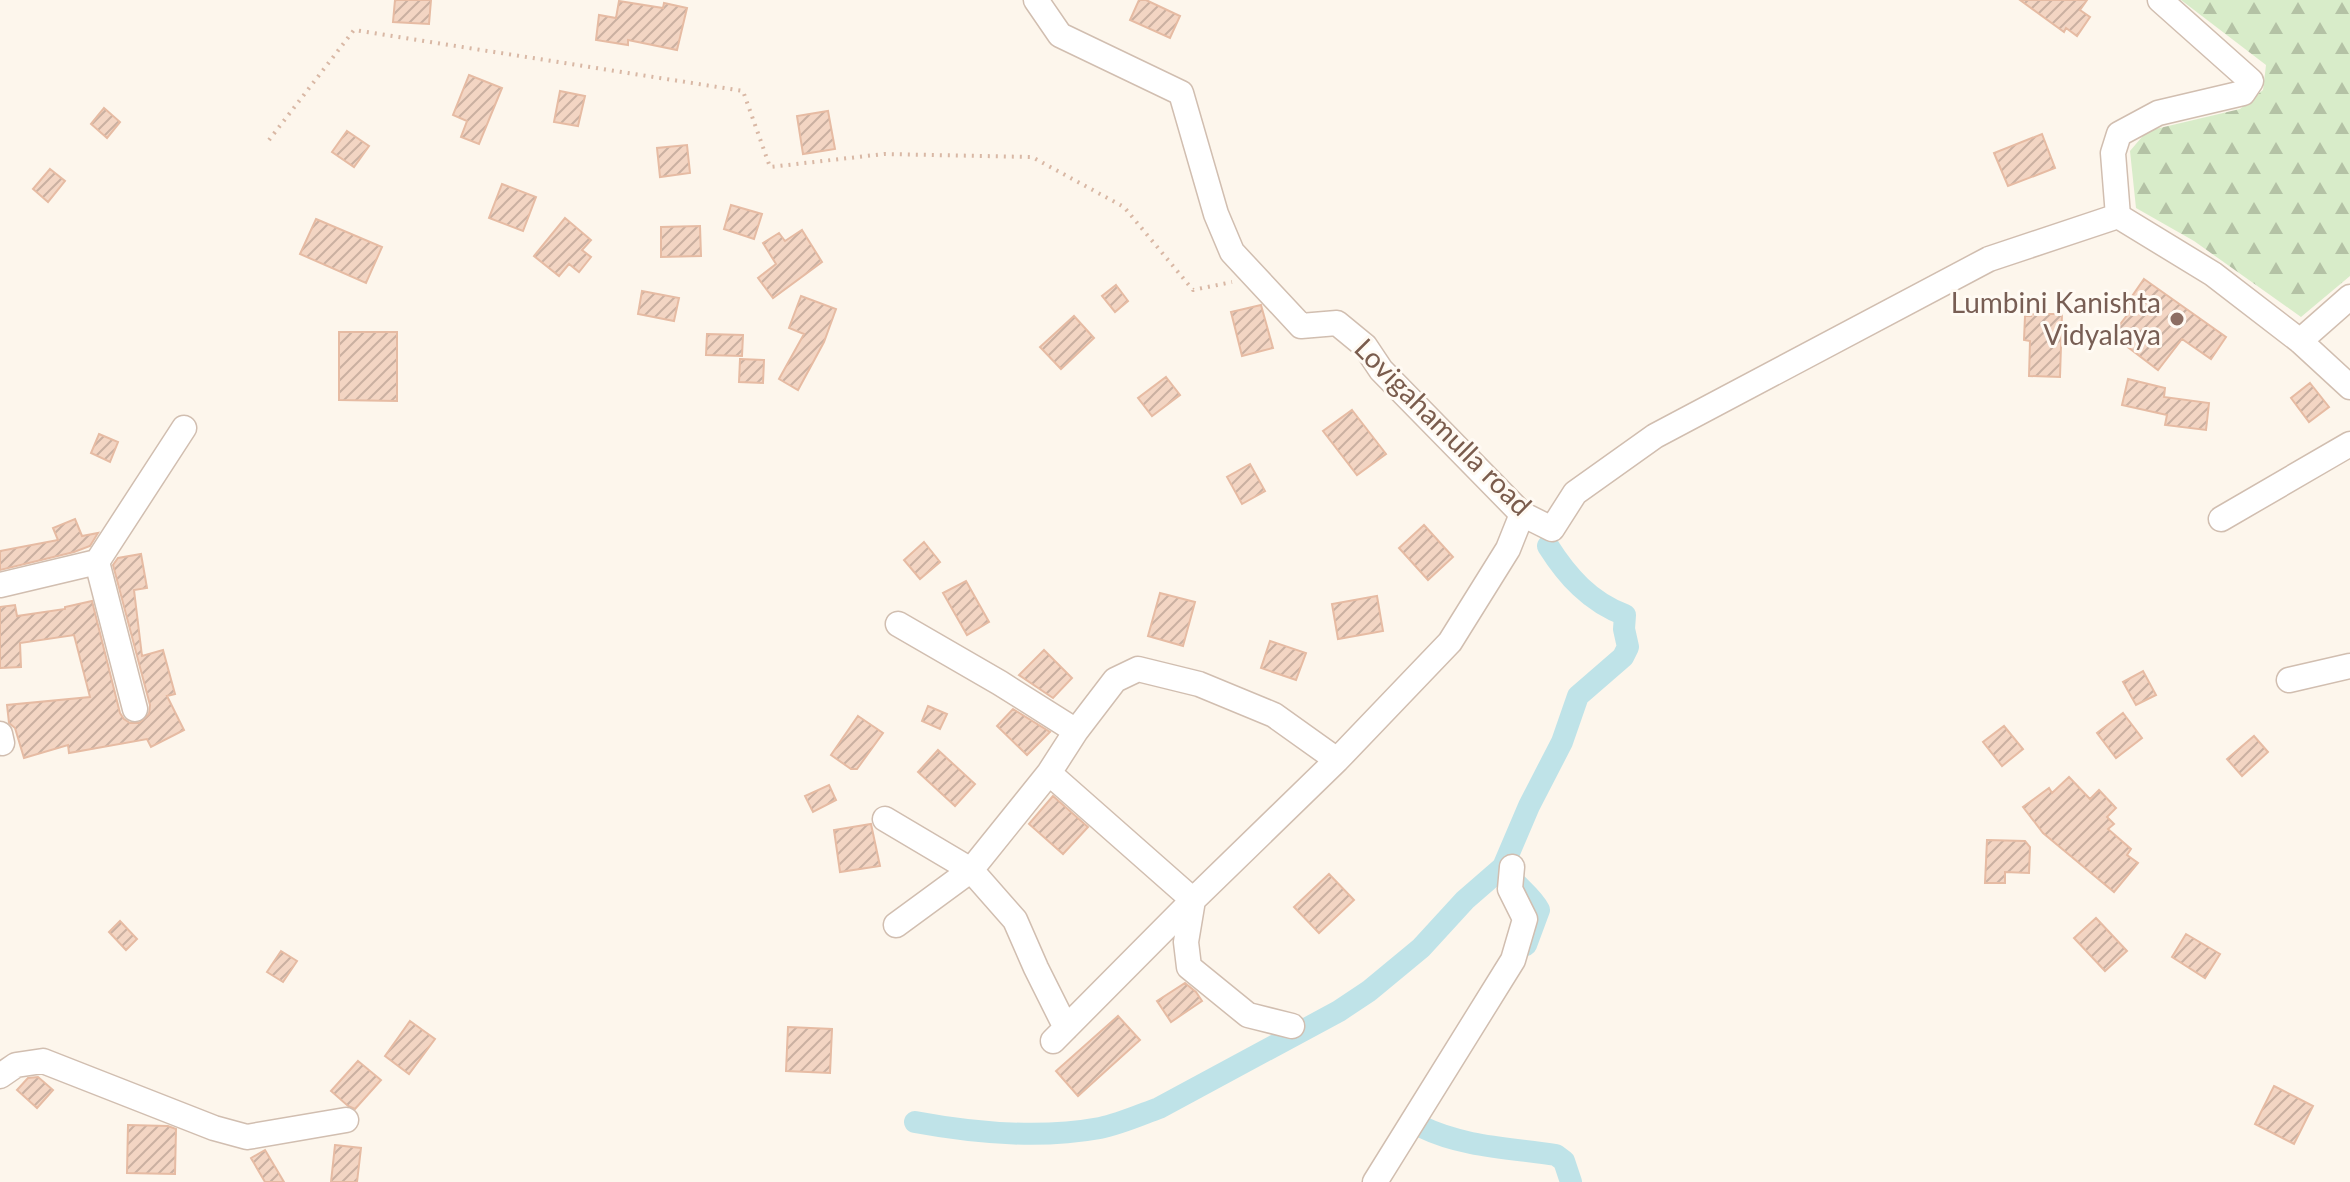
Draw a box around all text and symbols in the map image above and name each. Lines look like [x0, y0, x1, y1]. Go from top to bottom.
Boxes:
place label: Lumbini Kanishta Vidyalaya [1951, 285, 2161, 351]
marker: Lumbini Kanishta Vidyalaya [2168, 310, 2186, 328]
street label: Lovigahamulla road [1348, 331, 1539, 522]

